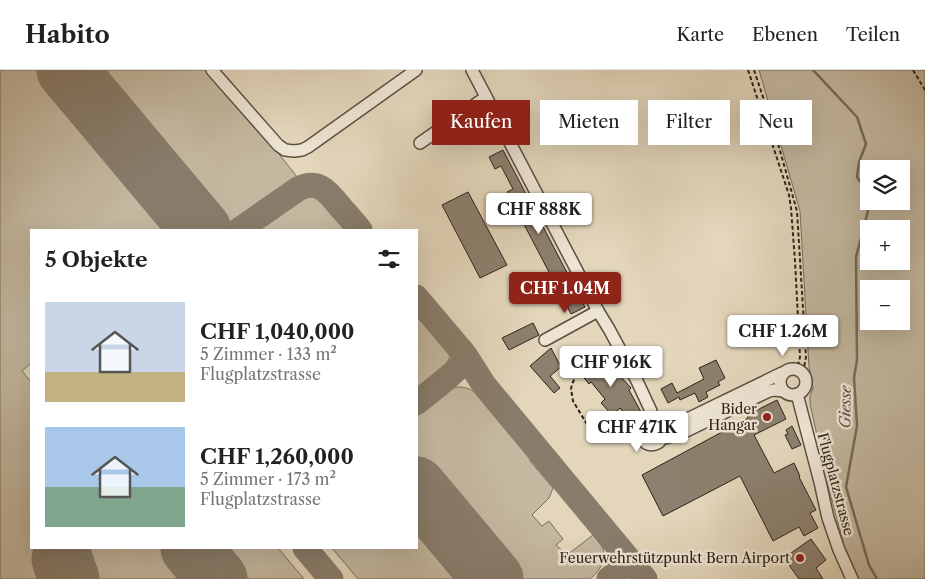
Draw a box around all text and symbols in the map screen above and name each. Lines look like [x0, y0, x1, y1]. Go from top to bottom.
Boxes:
text: Habito [25, 20, 110, 49]
text: Karte [676, 24, 724, 46]
text: Ebenen [752, 24, 818, 46]
text: Teilen [846, 24, 900, 46]
chip: Kaufen [432, 100, 530, 145]
chip: Mieten [540, 100, 638, 145]
chip: Filter [648, 100, 730, 145]
chip: Neu [740, 100, 812, 145]
map controls [860, 160, 910, 330]
button: layers [860, 160, 910, 210]
pin: CHF 888K [487, 192, 591, 235]
text: CHF 888K [497, 199, 581, 219]
button: + [860, 220, 910, 270]
icon: filters [375, 245, 403, 273]
text: 5 Objekte [45, 247, 148, 272]
pin: CHF 1.04M [508, 272, 622, 314]
text: CHF 1.04M [520, 278, 610, 298]
button: − [860, 280, 910, 330]
pin: CHF 1.26M [726, 314, 840, 357]
text: CHF 1,040,000 [200, 319, 354, 344]
text: CHF 1.26M [738, 321, 828, 341]
icon: home [85, 322, 145, 382]
text: 5 Zimmer · 133 m² [200, 344, 337, 364]
pin: CHF 916K [559, 346, 663, 388]
text: CHF 916K [571, 352, 651, 372]
text: Flugplatzstrasse [200, 364, 321, 384]
water label: Giesse [835, 385, 855, 429]
place label: Bider Hangar [708, 400, 757, 434]
pin: CHF 471K [585, 410, 689, 453]
marker: Bider Hangar [761, 411, 773, 423]
text: CHF 471K [597, 417, 677, 437]
street label: Flugplatzstrasse [814, 431, 858, 538]
text: CHF 1,260,000 [200, 444, 354, 469]
icon: home [85, 447, 145, 507]
text: 5 Zimmer · 173 m² [200, 469, 336, 489]
text: Flugplatzstrasse [200, 489, 321, 509]
place label: Feuerwehrstützpunkt Bern Airport [559, 549, 790, 567]
marker: Feuerwehrstützpunkt Bern Airport [794, 552, 806, 564]

